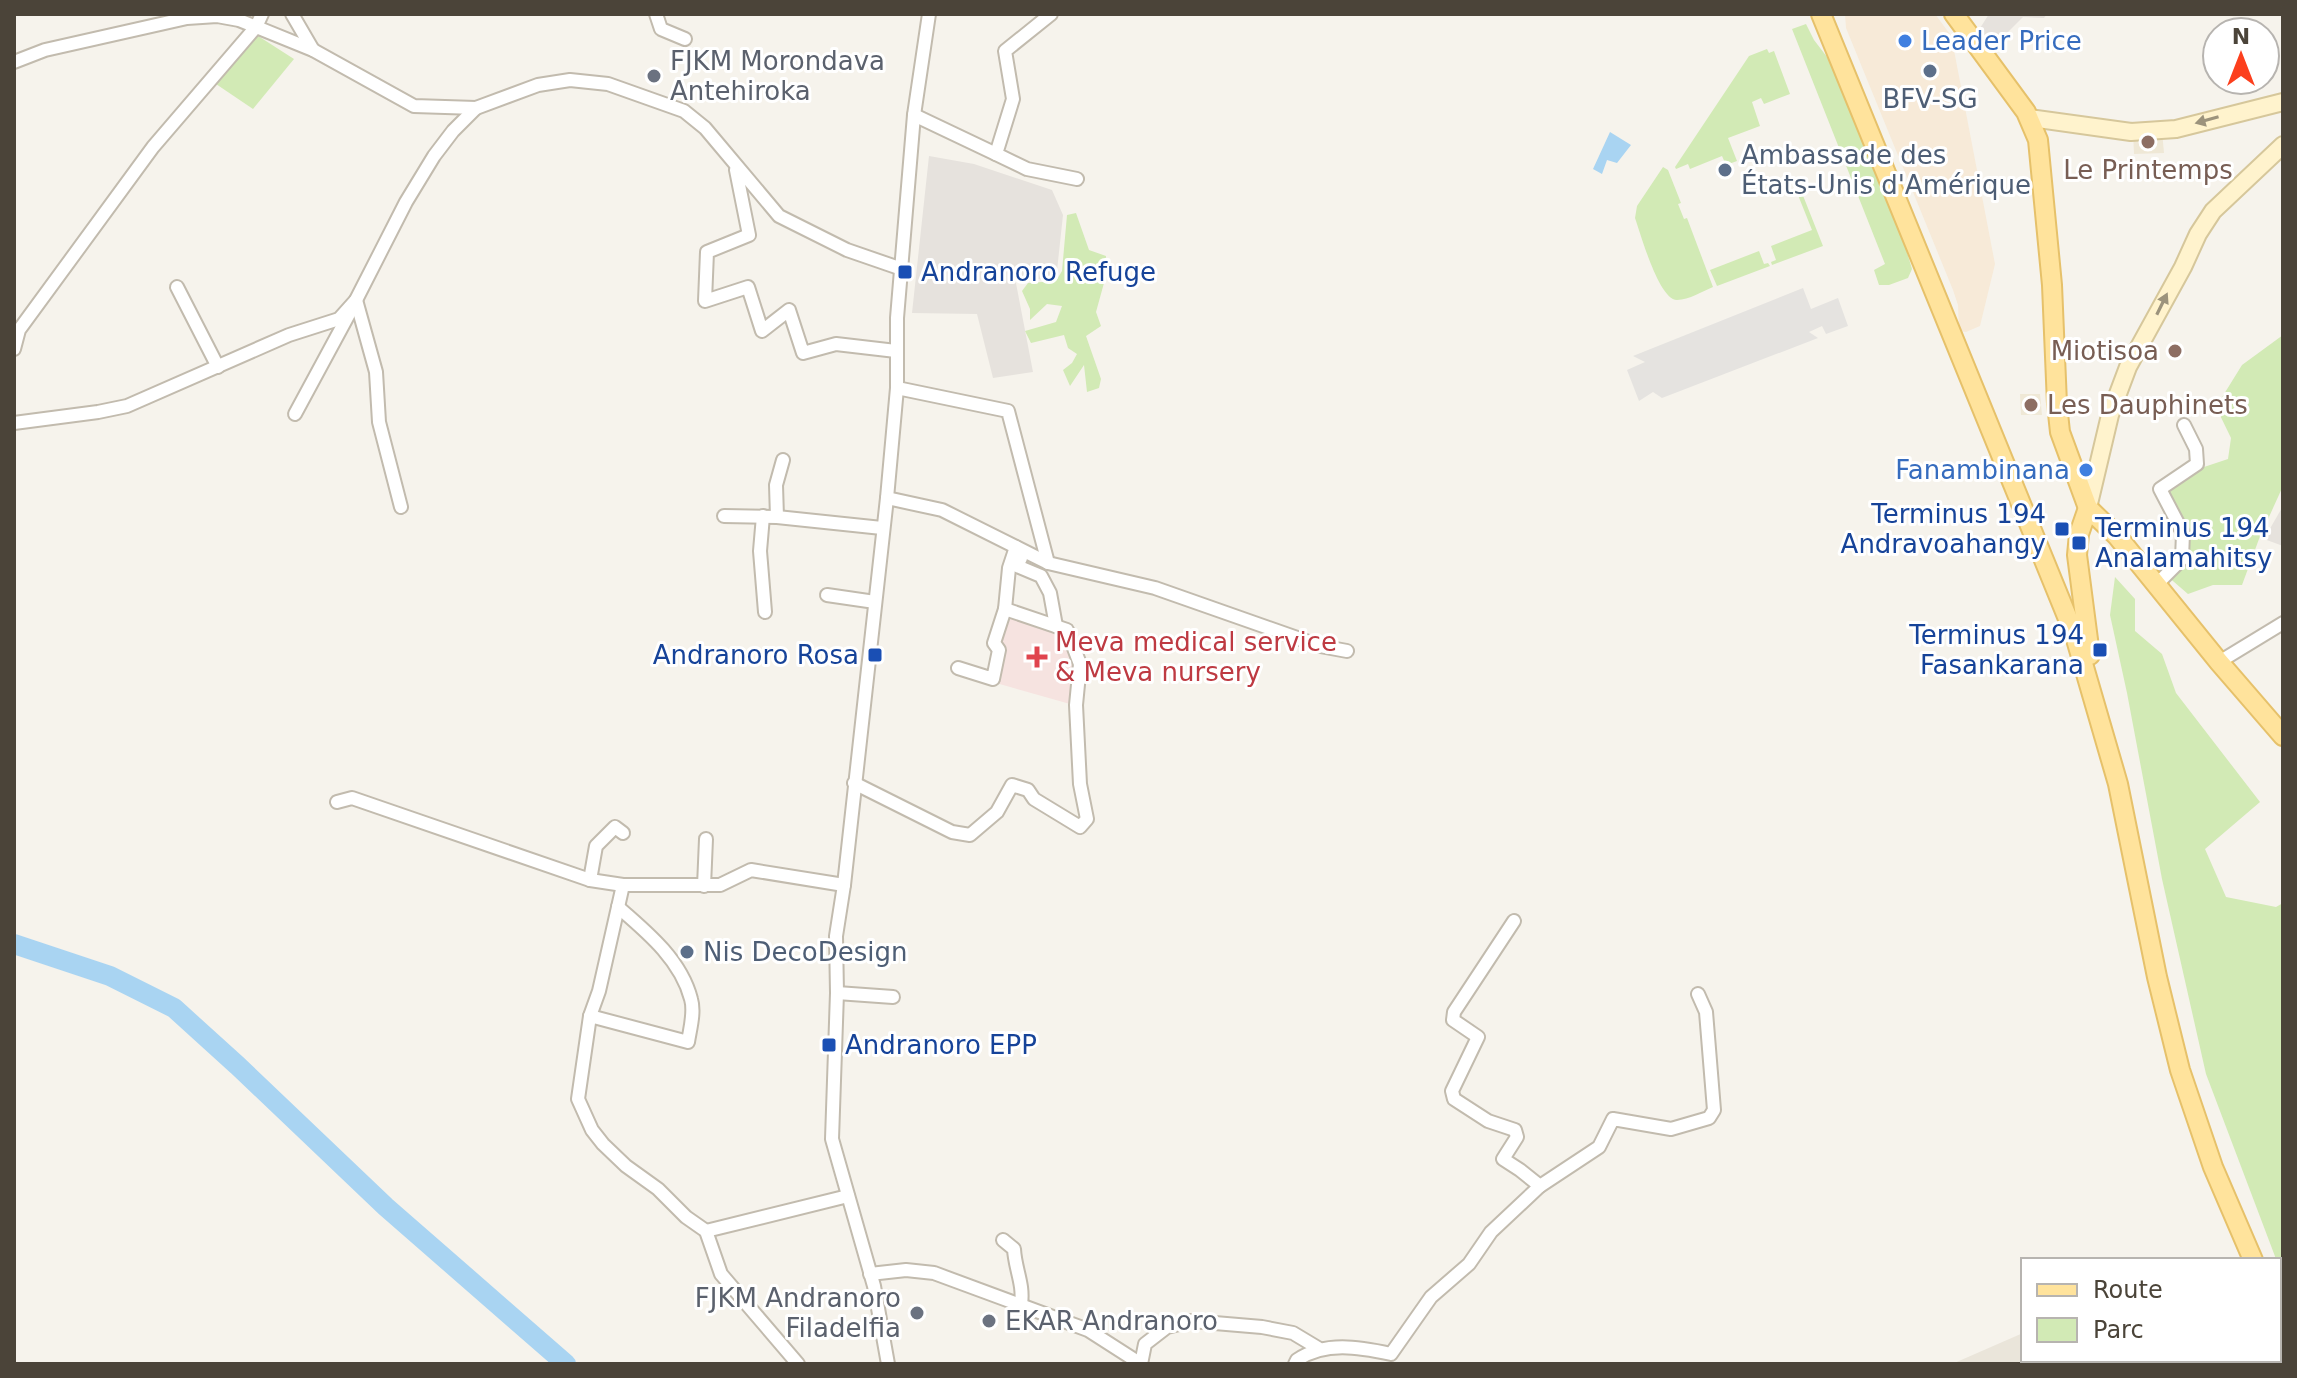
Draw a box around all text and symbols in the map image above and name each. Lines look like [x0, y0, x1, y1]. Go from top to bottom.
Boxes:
north arrow [2201, 16, 2281, 96]
text: N [2232, 24, 2250, 49]
place label: Leader Price [1921, 26, 2082, 56]
marker: Leader Price [1896, 32, 1914, 50]
place label: FJKM Morondava Antehiroka [670, 46, 885, 106]
marker: BFV-SG [1921, 62, 1939, 80]
marker: FJKM Morondava Antehiroka [645, 67, 663, 85]
place label: BFV-SG [1882, 84, 1978, 114]
one-way arrow [2195, 114, 2219, 127]
marker: Le Printemps [2139, 133, 2157, 151]
place label: Ambassade des États-Unis d'Amérique [1741, 140, 2031, 200]
place label: Le Printemps [2063, 155, 2233, 185]
marker: Ambassade des États-Unis d'Amérique [1716, 161, 1734, 179]
place label: Andranoro Refuge [921, 257, 1156, 287]
marker: Andranoro Refuge [896, 263, 914, 281]
one-way arrow [2155, 293, 2169, 316]
place label: Miotisoa [2051, 336, 2159, 366]
marker: Miotisoa [2166, 342, 2184, 360]
place label: Les Dauphinets [2047, 390, 2248, 420]
marker: Les Dauphinets [2022, 396, 2040, 414]
place label: Fanambinana [1895, 455, 2070, 485]
marker: Fanambinana [2077, 461, 2095, 479]
place label: Terminus 194 Andravoahangy [1841, 499, 2046, 559]
place label: Terminus 194 Analamahitsy [2094, 513, 2272, 573]
marker: Terminus 194 Andravoahangy [2053, 520, 2071, 538]
marker: Terminus 194 Analamahitsy [2070, 534, 2088, 552]
place label: Terminus 194 Fasankarana [1908, 620, 2084, 680]
place label: Meva medical service & Meva nursery [1055, 627, 1337, 687]
place label: Andranoro Rosa [653, 640, 859, 670]
marker: Terminus 194 Fasankarana [2091, 641, 2109, 659]
marker: Andranoro Rosa [866, 646, 884, 664]
marker: Meva medical service & Meva nursery [1026, 646, 1048, 668]
place label: Nis DecoDesign [703, 937, 907, 967]
marker: Nis DecoDesign [678, 943, 696, 961]
place label: Andranoro EPP [845, 1030, 1037, 1060]
marker: Andranoro EPP [820, 1036, 838, 1054]
legend [2021, 1258, 2281, 1362]
text: Route [2093, 1276, 2163, 1304]
place label: FJKM Andranoro Filadelfia [695, 1283, 901, 1343]
marker: FJKM Andranoro Filadelfia [908, 1304, 926, 1322]
place label: EKAR Andranoro [1005, 1306, 1218, 1336]
marker: EKAR Andranoro [980, 1312, 998, 1330]
text: Parc [2093, 1316, 2144, 1344]

